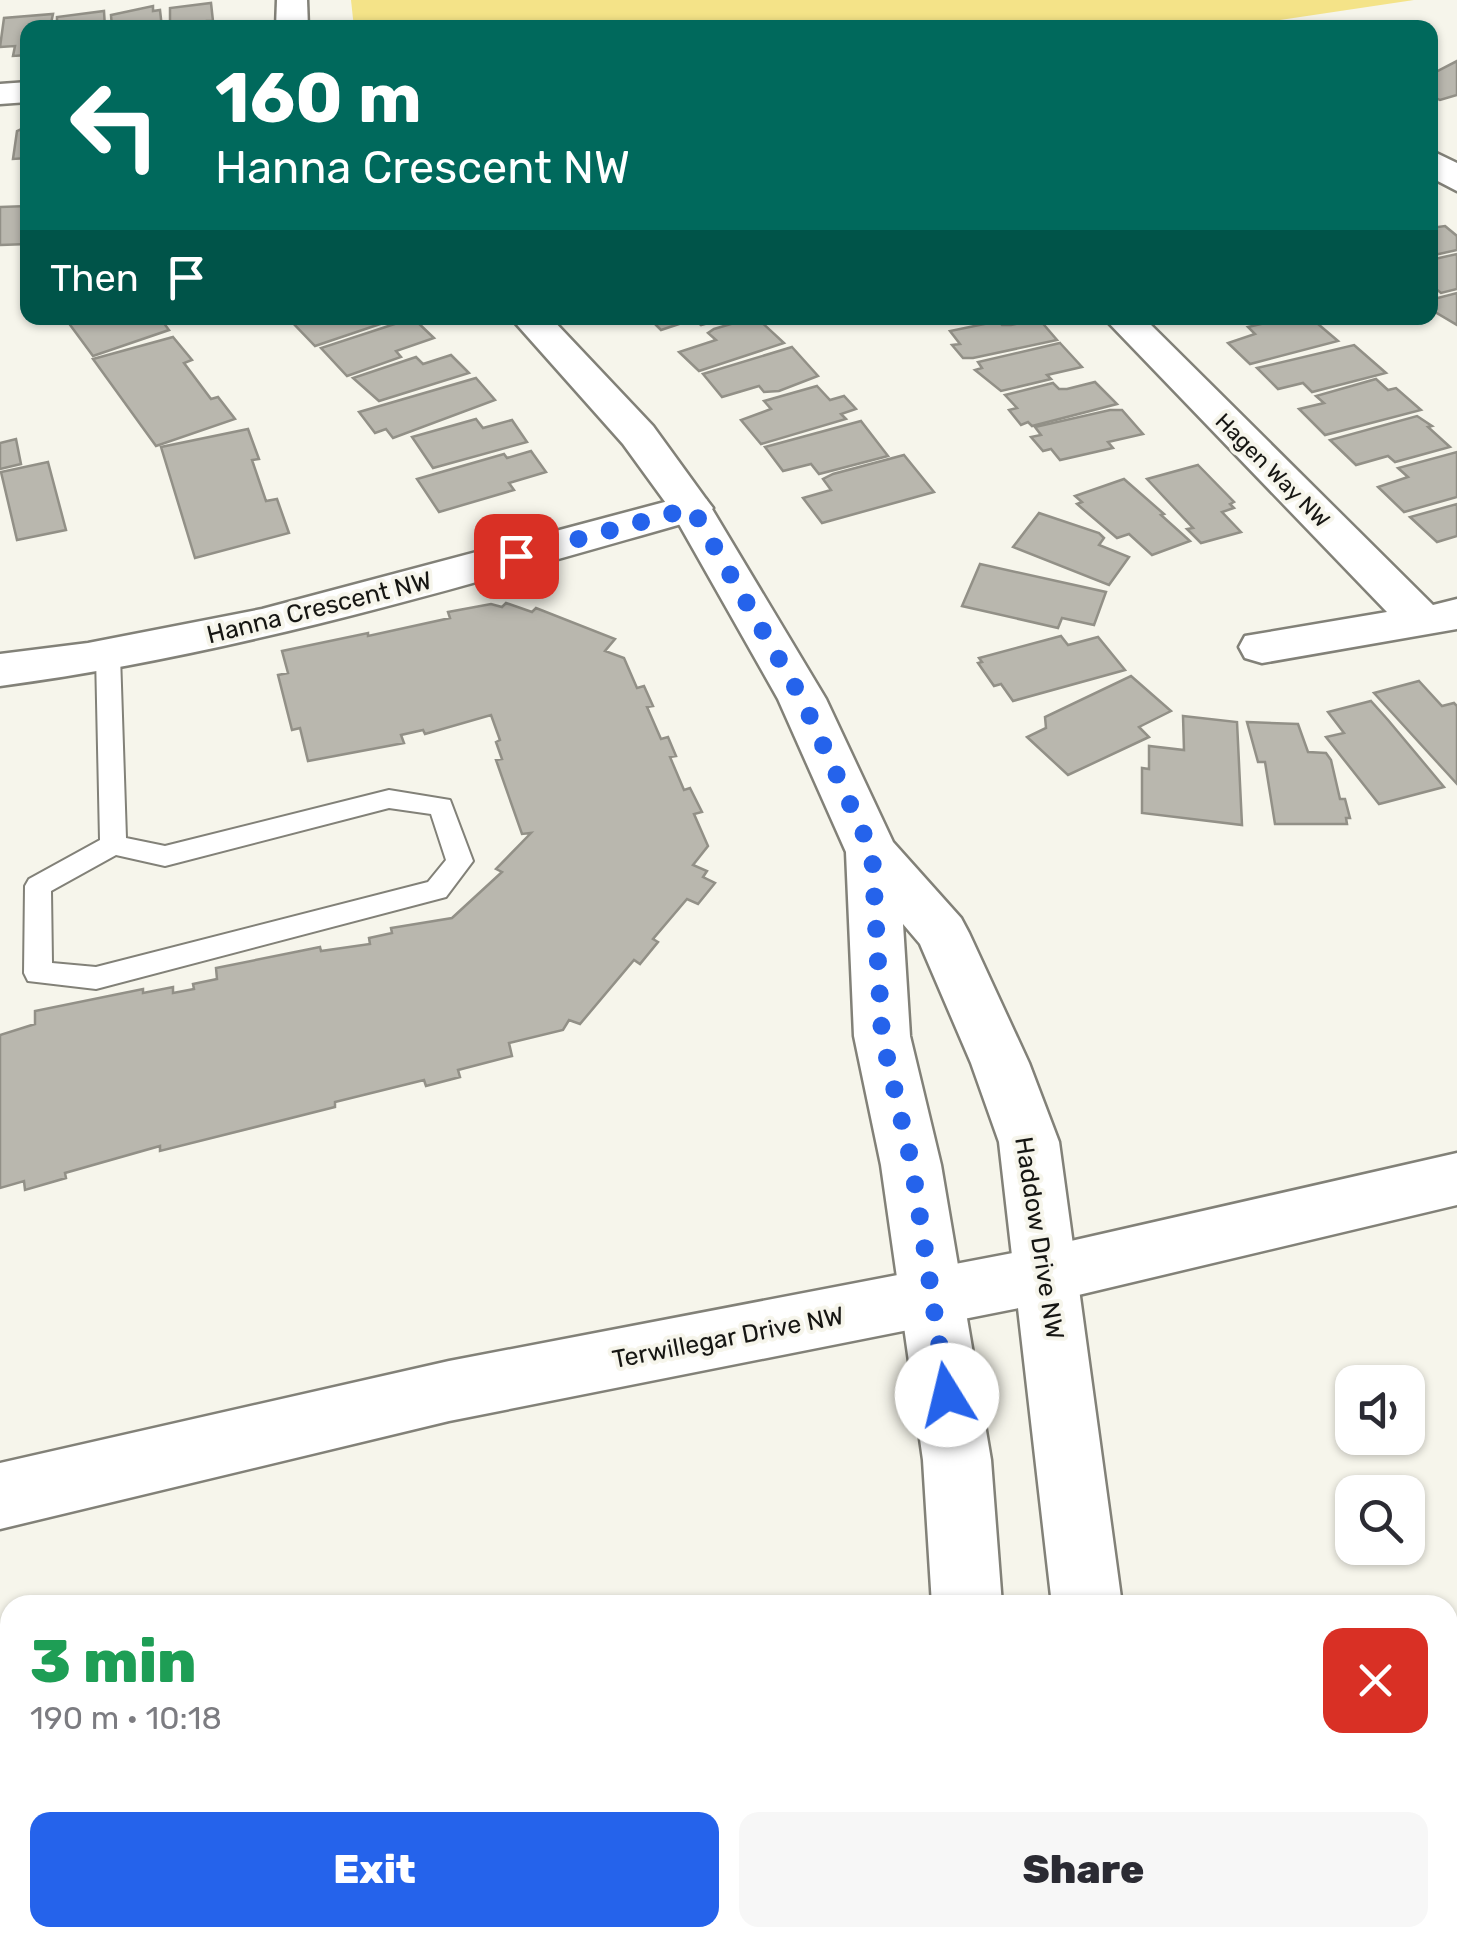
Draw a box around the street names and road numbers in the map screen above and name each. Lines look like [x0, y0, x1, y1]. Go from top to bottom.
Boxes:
street label: Hagen Way NW [1210, 408, 1335, 533]
street label: Hanna Crescent NW [204, 566, 435, 649]
street label: Haddow Drive NW [1009, 1135, 1070, 1341]
street label: Terwillegar Drive NW [610, 1301, 846, 1374]

